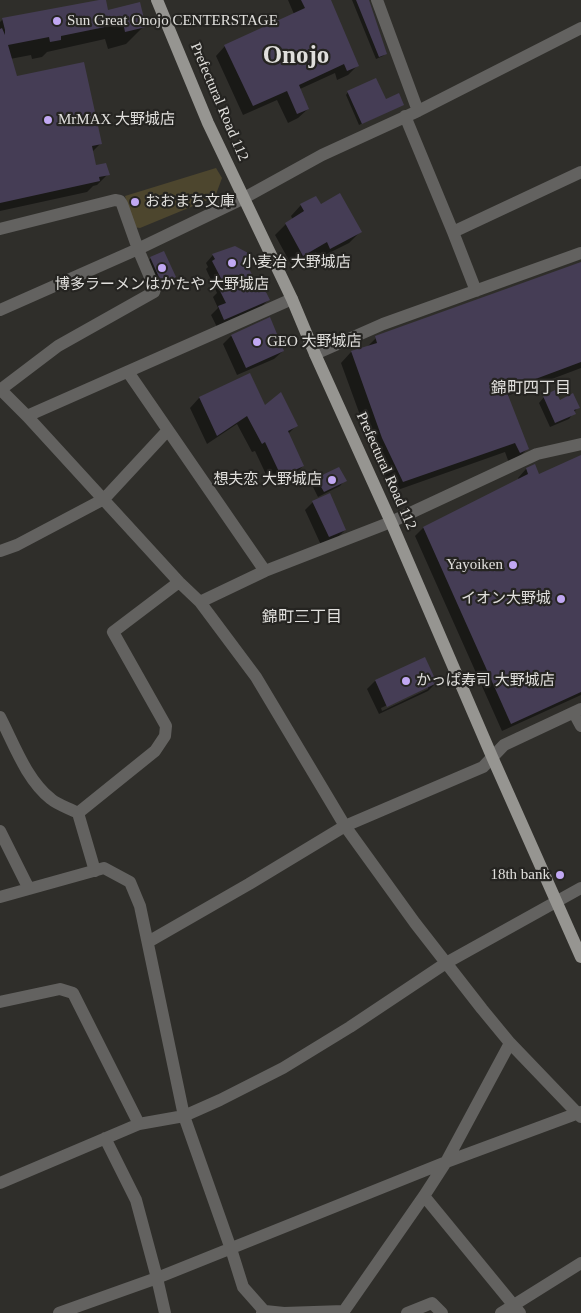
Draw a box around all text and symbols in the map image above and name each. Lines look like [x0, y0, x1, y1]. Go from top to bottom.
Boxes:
place label: Sun Great Onojo CENTERSTAGE [67, 12, 278, 30]
marker: Sun Great Onojo CENTERSTAGE [51, 15, 63, 27]
street label: Prefectural Road 112 [186, 40, 252, 164]
district label: Onojo [263, 42, 329, 72]
place label: MrMAX 大野城店 [58, 111, 175, 129]
marker: MrMAX 大野城店 [42, 114, 54, 126]
place label: おおまち文庫 [145, 193, 235, 211]
marker: おおまち文庫 [129, 196, 141, 208]
place label: 小麦冶 大野城店 [242, 254, 351, 272]
marker: 小麦冶 大野城店 [226, 257, 238, 269]
marker: 博多ラーメンはかたや 大野城店 [156, 262, 168, 274]
place label: 博多ラーメンはかたや 大野城店 [55, 276, 269, 294]
place label: GEO 大野城店 [267, 333, 362, 351]
marker: GEO 大野城店 [251, 336, 263, 348]
district label: 錦町四丁目 [491, 379, 571, 399]
street label: Prefectural Road 112 [352, 409, 420, 533]
place label: 想夫恋 大野城店 [213, 471, 322, 489]
marker: 想夫恋 大野城店 [326, 474, 338, 486]
place label: Yayoiken [446, 556, 503, 574]
marker: Yayoiken [507, 559, 519, 571]
place label: イオン大野城 [461, 590, 551, 608]
marker: イオン大野城 [555, 593, 567, 605]
district label: 錦町三丁目 [262, 608, 342, 628]
place label: かっぱ寿司 大野城店 [416, 672, 555, 690]
marker: かっぱ寿司 大野城店 [400, 675, 412, 687]
place label: 18th bank [490, 866, 550, 884]
marker: 18th bank [554, 869, 566, 881]

